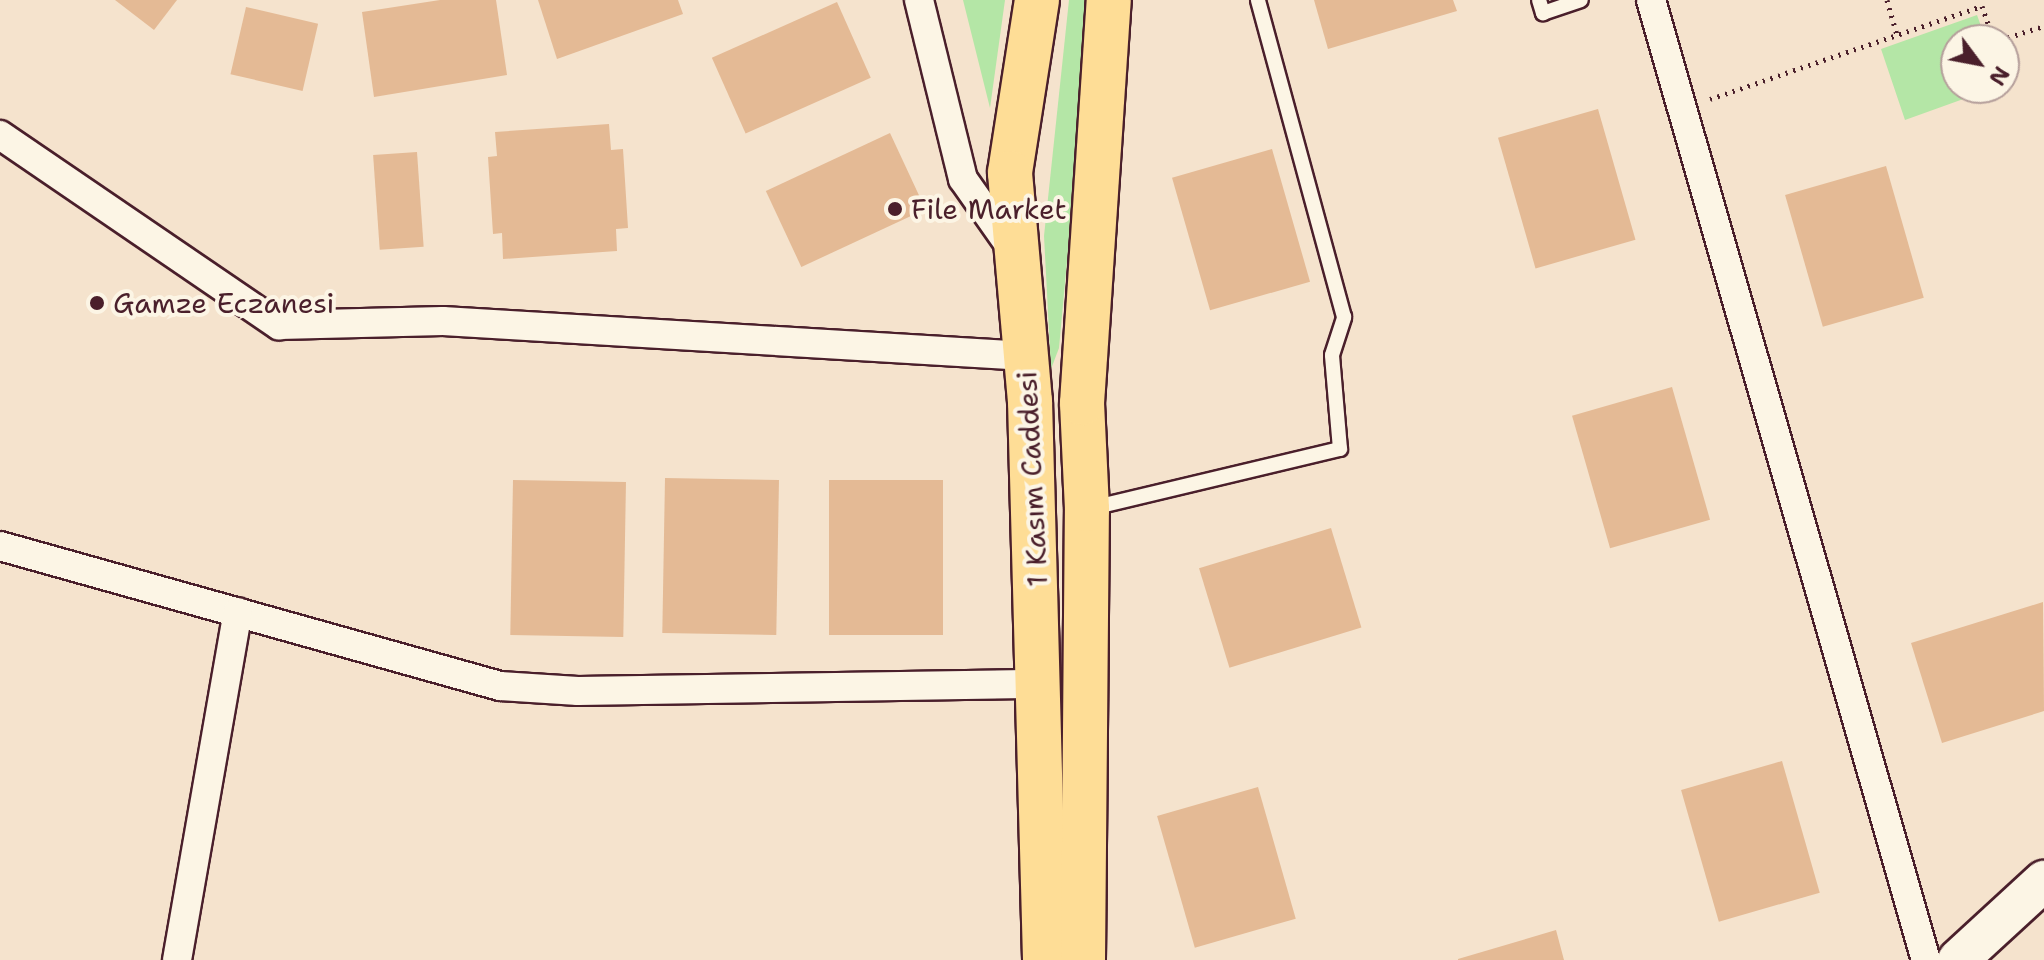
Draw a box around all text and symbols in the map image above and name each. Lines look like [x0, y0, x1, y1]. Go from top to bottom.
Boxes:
north arrow [1940, 24, 2020, 104]
text: N [1982, 61, 2016, 91]
place label: File Market [911, 192, 1067, 226]
marker: File Market [886, 200, 904, 218]
place label: Gamze Eczanesi [113, 286, 334, 320]
marker: Gamze Eczanesi [88, 294, 106, 312]
street label: 1 Kasım Caddesi [1010, 370, 1054, 588]

